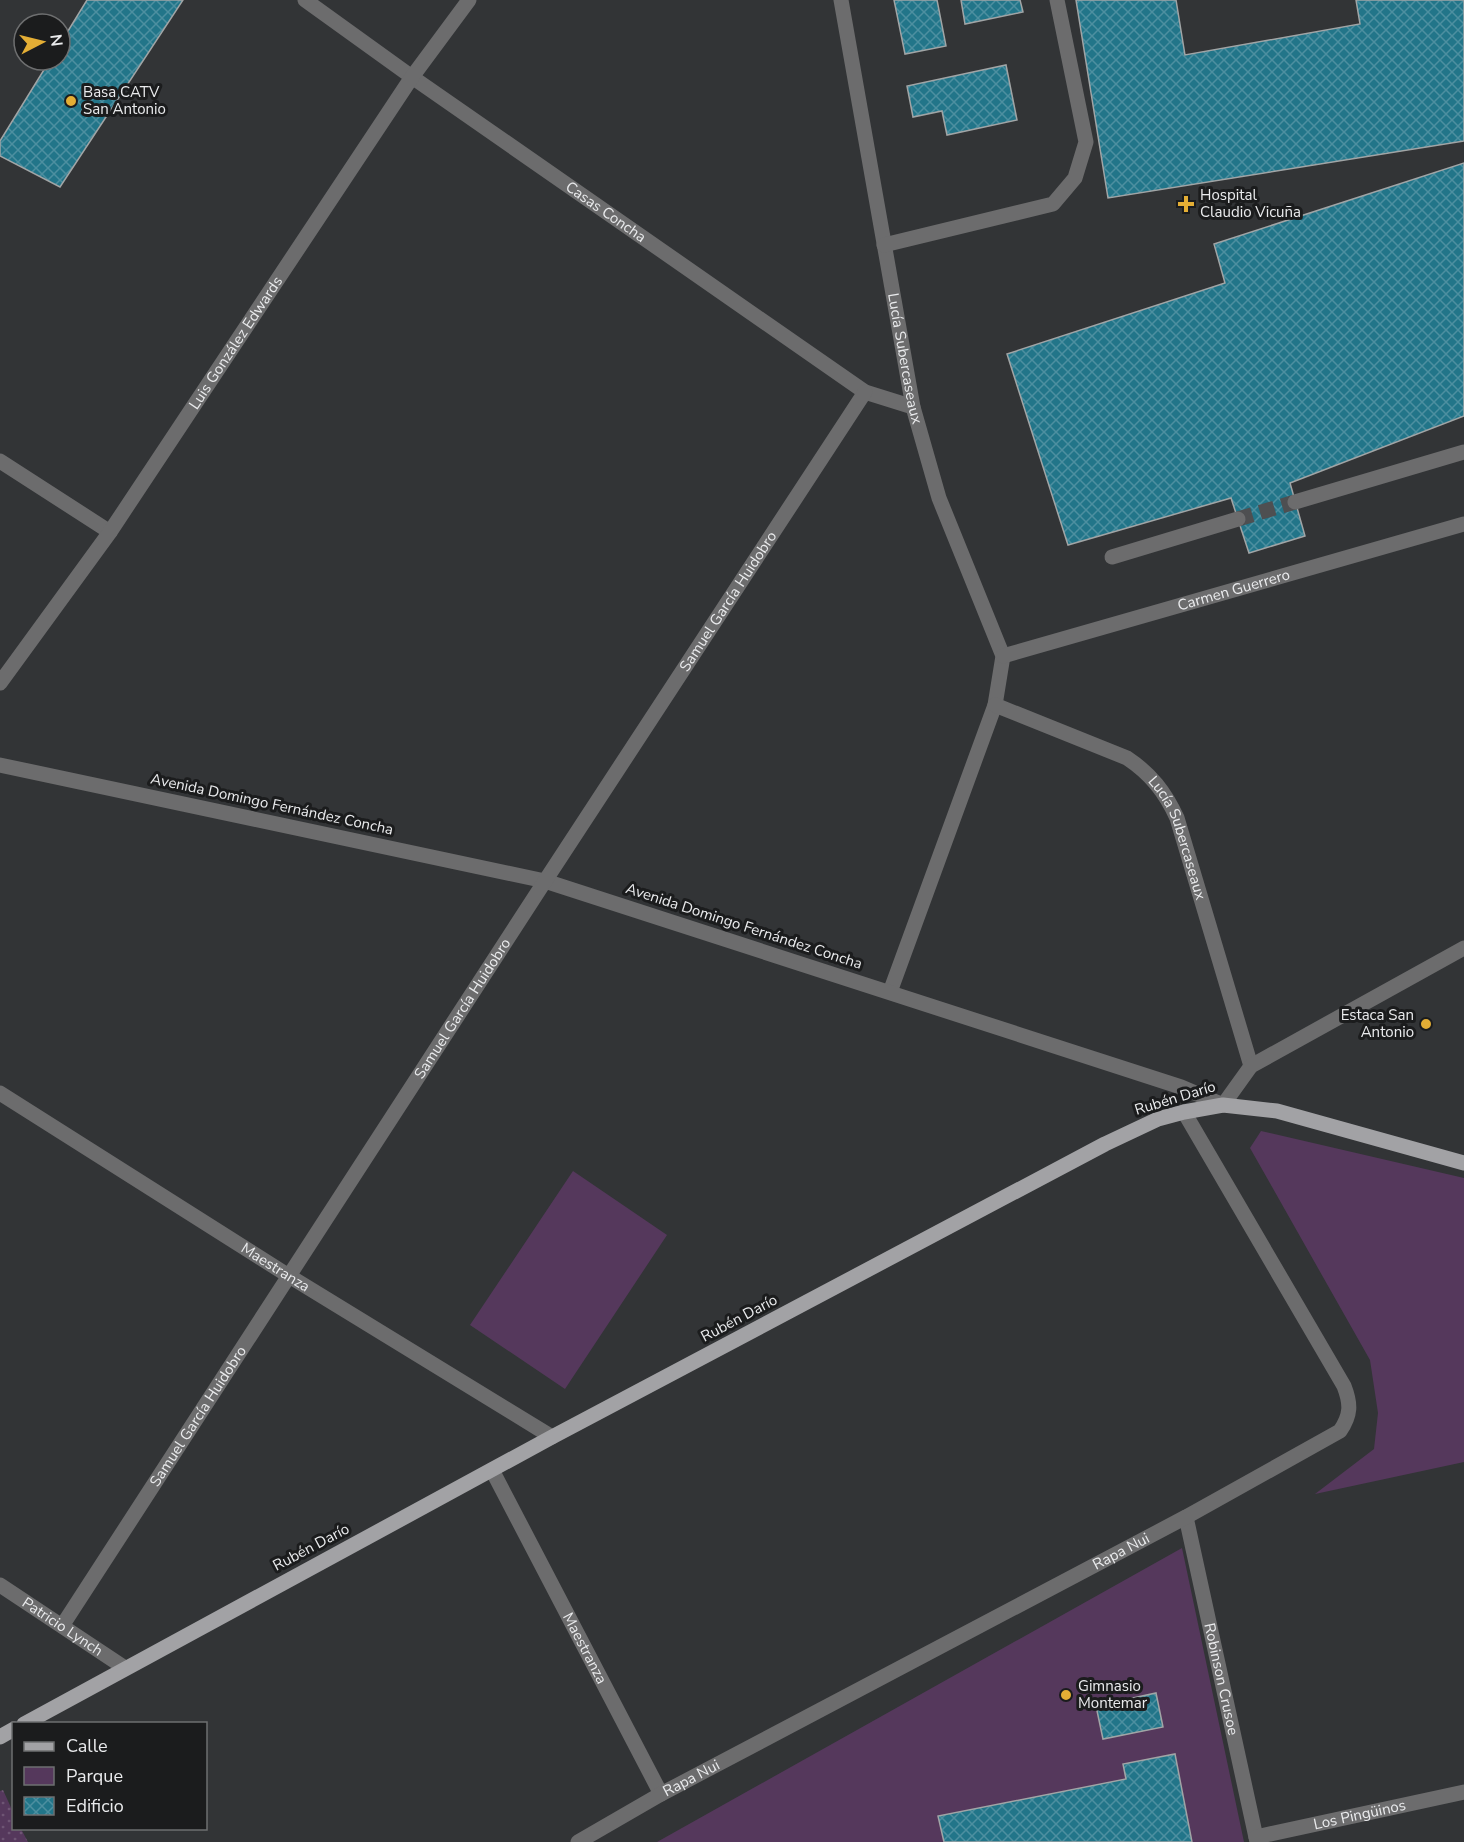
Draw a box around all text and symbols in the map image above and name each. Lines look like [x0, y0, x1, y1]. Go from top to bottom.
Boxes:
north arrow [12, 12, 72, 72]
text: N [44, 33, 68, 48]
place label: Basa CATV San Antonio [83, 82, 166, 119]
marker: Basa CATV San Antonio [64, 94, 78, 108]
street label: Casas Concha [562, 177, 650, 247]
place label: Hospital Claudio Vicuña [1200, 185, 1301, 222]
marker: Hospital Claudio Vicuña [1177, 195, 1195, 213]
street label: Luis González Edwards [184, 272, 287, 413]
street label: Lucía Subercaseaux [883, 291, 927, 426]
street label: Samuel García Huidobro [675, 527, 781, 675]
street label: Carmen Guerrero [1175, 564, 1292, 616]
street label: Avenida Domingo Fernández Concha [149, 768, 395, 840]
street label: Lucía Subercaseaux [1144, 771, 1211, 902]
street label: Avenida Domingo Fernández Concha [623, 878, 865, 974]
street label: Samuel García Huidobro [409, 934, 515, 1083]
place label: Estaca San Antonio [1341, 1005, 1414, 1042]
marker: Estaca San Antonio [1419, 1017, 1433, 1031]
street label: Rubén Darío [1132, 1076, 1218, 1120]
street label: Maestranza [237, 1238, 314, 1296]
street label: Rubén Darío [697, 1289, 781, 1347]
street label: Samuel García Huidobro [145, 1342, 251, 1490]
street label: Rubén Darío [269, 1518, 353, 1576]
street label: Rapa Nui [1089, 1528, 1153, 1574]
street label: Patricio Lynch [18, 1592, 107, 1661]
street label: Maestranza [558, 1609, 612, 1687]
street label: Robinson Crusoe [1199, 1621, 1243, 1737]
place label: Gimnasio Montemar [1078, 1676, 1148, 1713]
marker: Gimnasio Montemar [1059, 1688, 1073, 1702]
legend [12, 1722, 207, 1830]
text: Calle [66, 1734, 108, 1758]
street label: Rapa Nui [659, 1755, 723, 1801]
text: Parque [66, 1764, 123, 1788]
text: Edificio [66, 1794, 124, 1818]
street label: Los Pingüinos [1312, 1795, 1408, 1834]

